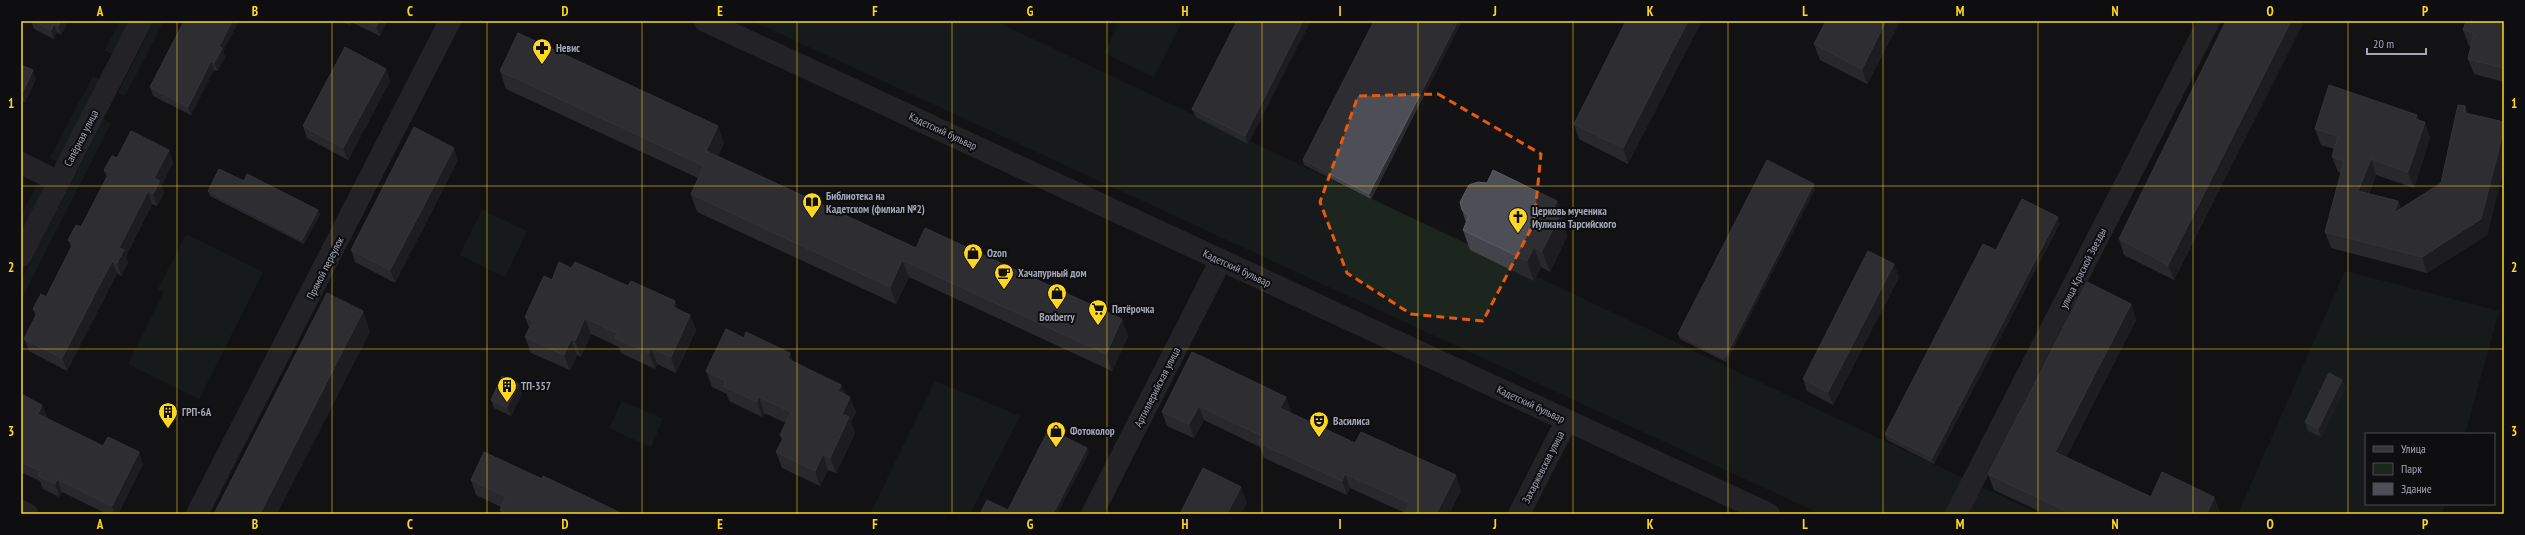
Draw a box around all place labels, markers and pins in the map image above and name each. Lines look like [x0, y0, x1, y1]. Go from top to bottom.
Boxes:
pharmacy icon: Невис [531, 37, 553, 65]
place label: Невис [556, 41, 580, 55]
place label: Библиотека на Кадетском (филиал №2) [826, 189, 925, 216]
library icon: Библиотека на Кадетском (филиал №2) [801, 191, 823, 219]
place label: Церковь мученика Иулиана Тарсийского [1532, 204, 1617, 231]
church icon: Церковь мученика Иулиана Тарсийского [1507, 206, 1529, 234]
shop icon: Ozon [962, 242, 984, 270]
place label: Ozon [987, 246, 1007, 260]
cafe icon: Хачапурный дом [993, 262, 1015, 290]
place label: Хачапурный дом [1018, 266, 1087, 280]
shop icon: Boxberry [1046, 282, 1068, 310]
supermarket icon: Пятёрочка [1087, 298, 1109, 326]
place label: Пятёрочка [1112, 302, 1155, 316]
place label: Boxberry [1039, 310, 1075, 324]
building icon: ТП-357 [496, 375, 518, 403]
place label: ТП-357 [521, 379, 551, 393]
building icon: ГРП-6А [157, 401, 179, 429]
place label: ГРП-6А [182, 405, 212, 419]
theatre icon: Василиса [1308, 410, 1330, 438]
place label: Василиса [1333, 414, 1370, 428]
shop icon: Фотоколор [1045, 420, 1067, 448]
place label: Фотоколор [1070, 424, 1115, 438]

